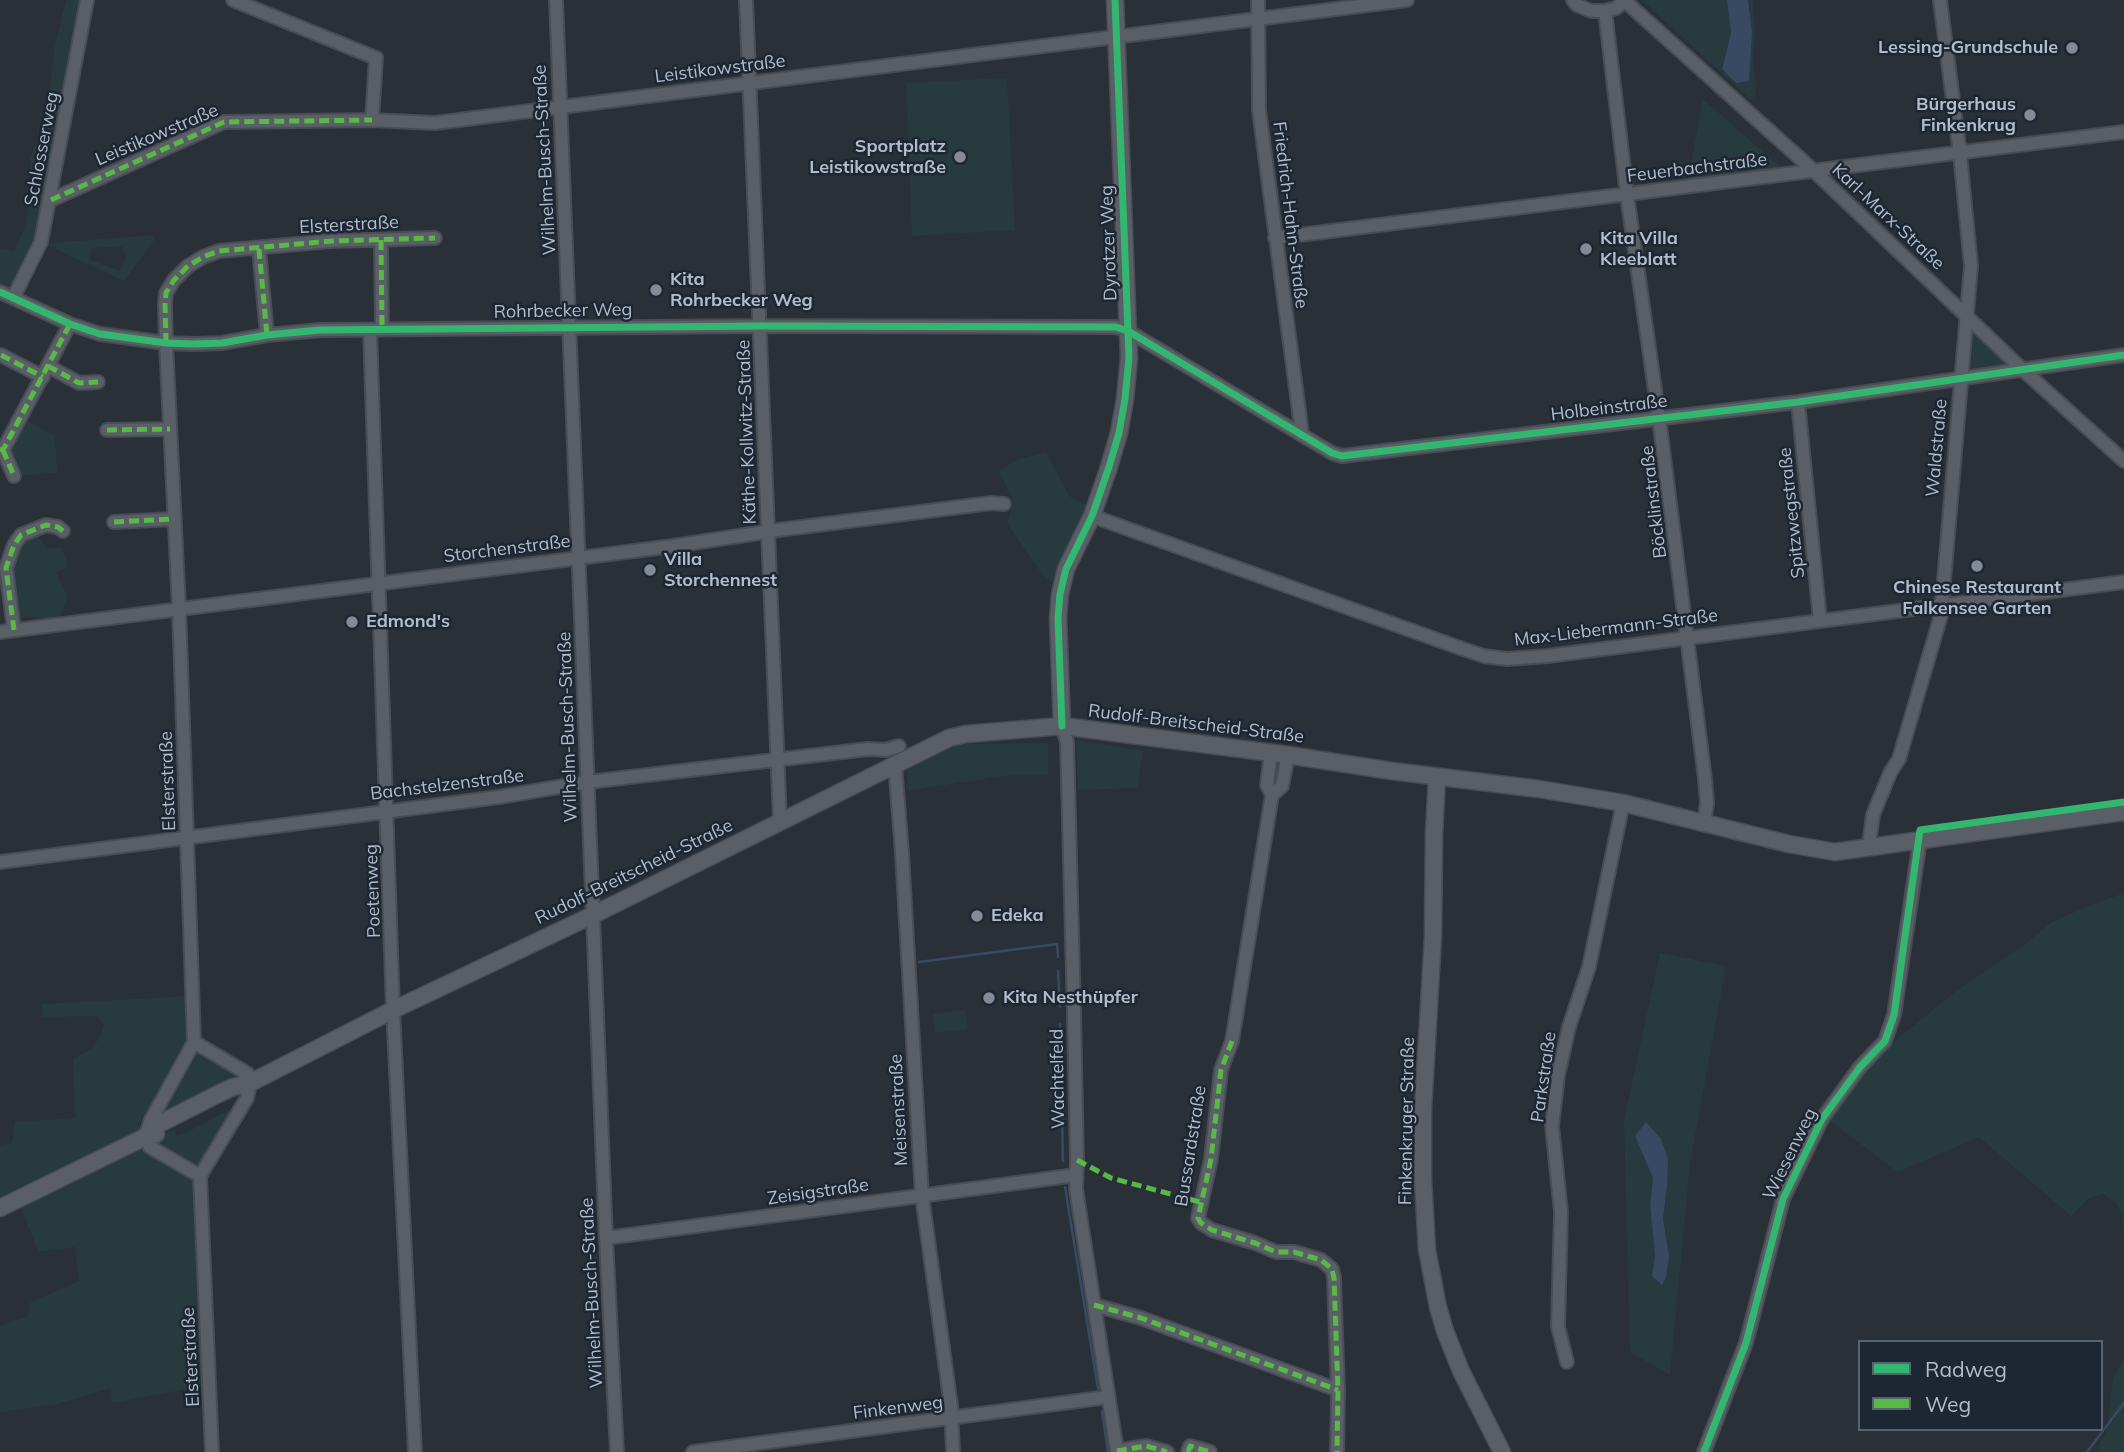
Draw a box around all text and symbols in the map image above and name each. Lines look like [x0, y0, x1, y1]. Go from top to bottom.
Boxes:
place label: Lessing-Grundschule [1878, 37, 2058, 59]
marker: Lessing-Grundschule [2064, 40, 2080, 56]
street label: Leistikowstraße [653, 50, 787, 88]
street label: Wilhelm-Busch-Straße [529, 64, 561, 256]
street label: Schlosserweg [20, 90, 64, 208]
place label: Bürgerhaus Finkenkrug [1916, 94, 2016, 136]
street label: Leistikowstraße [92, 99, 222, 171]
marker: Bürgerhaus Finkenkrug [2022, 107, 2038, 123]
street label: Friedrich-Hahn-Straße [1268, 120, 1312, 310]
place label: Sportplatz Leistikowstraße [809, 136, 946, 178]
marker: Sportplatz Leistikowstraße [952, 149, 968, 165]
street label: Feuerbachstraße [1626, 149, 1768, 187]
street label: Karl-Marx-Straße [1827, 159, 1949, 275]
street label: Dyrotzer Weg [1096, 185, 1122, 301]
street label: Elsterstraße [299, 212, 399, 238]
place label: Kita Villa Kleeblatt [1600, 228, 1678, 270]
marker: Kita Villa Kleeblatt [1578, 241, 1594, 257]
place label: Kita Rohrbecker Weg [670, 269, 813, 312]
marker: Kita Rohrbecker Weg [648, 282, 664, 298]
street label: Rohrbecker Weg [493, 299, 633, 323]
street label: Käthe-Kollwitz-Straße [733, 339, 761, 525]
street label: Holbeinstraße [1549, 390, 1669, 426]
street label: Waldstraße [1922, 398, 1952, 498]
street label: Böcklinstraße [1636, 444, 1672, 560]
street label: Spitzwegstraße [1774, 446, 1810, 580]
street label: Storchenstraße [442, 531, 572, 567]
place label: Villa Storchennest [664, 549, 777, 592]
marker: Chinese Restaurant Falkensee Garten [1969, 558, 1985, 574]
marker: Villa Storchennest [642, 562, 658, 578]
place label: Chinese Restaurant Falkensee Garten [1893, 577, 2061, 620]
street label: Max-Liebermann-Straße [1513, 605, 1719, 651]
place label: Edmond's [366, 611, 450, 633]
marker: Edmond's [344, 614, 360, 630]
street label: Wilhelm-Busch-Straße [554, 631, 582, 823]
street label: Rudolf-Breitscheid-Straße [1087, 700, 1305, 748]
street label: Elsterstraße [155, 731, 181, 831]
street label: Bachstelzenstraße [369, 765, 525, 805]
street label: Rudolf-Breitscheid-Straße [532, 815, 736, 929]
street label: Poetenweg [361, 844, 385, 938]
place label: Edeka [991, 905, 1044, 927]
marker: Edeka [969, 908, 985, 924]
place label: Kita Nesthüpfer [1003, 987, 1138, 1009]
marker: Kita Nesthüpfer [981, 990, 997, 1006]
street label: Wachtelfeld [1046, 1029, 1070, 1129]
street label: Parkstraße [1527, 1030, 1561, 1124]
street label: Finkenkruger Straße [1395, 1037, 1419, 1205]
street label: Meisenstraße [885, 1053, 913, 1167]
street label: Bussardstraße [1171, 1084, 1211, 1208]
street label: Wiesenweg [1759, 1105, 1821, 1203]
street label: Zeisigstraße [766, 1174, 870, 1210]
street label: Wilhelm-Busch-Straße [576, 1197, 608, 1389]
street label: Elsterstraße [178, 1307, 204, 1407]
legend [1858, 1340, 2103, 1431]
text: Radweg [1925, 1356, 2007, 1382]
text: Weg [1925, 1391, 1971, 1417]
street label: Finkenweg [852, 1392, 944, 1424]

